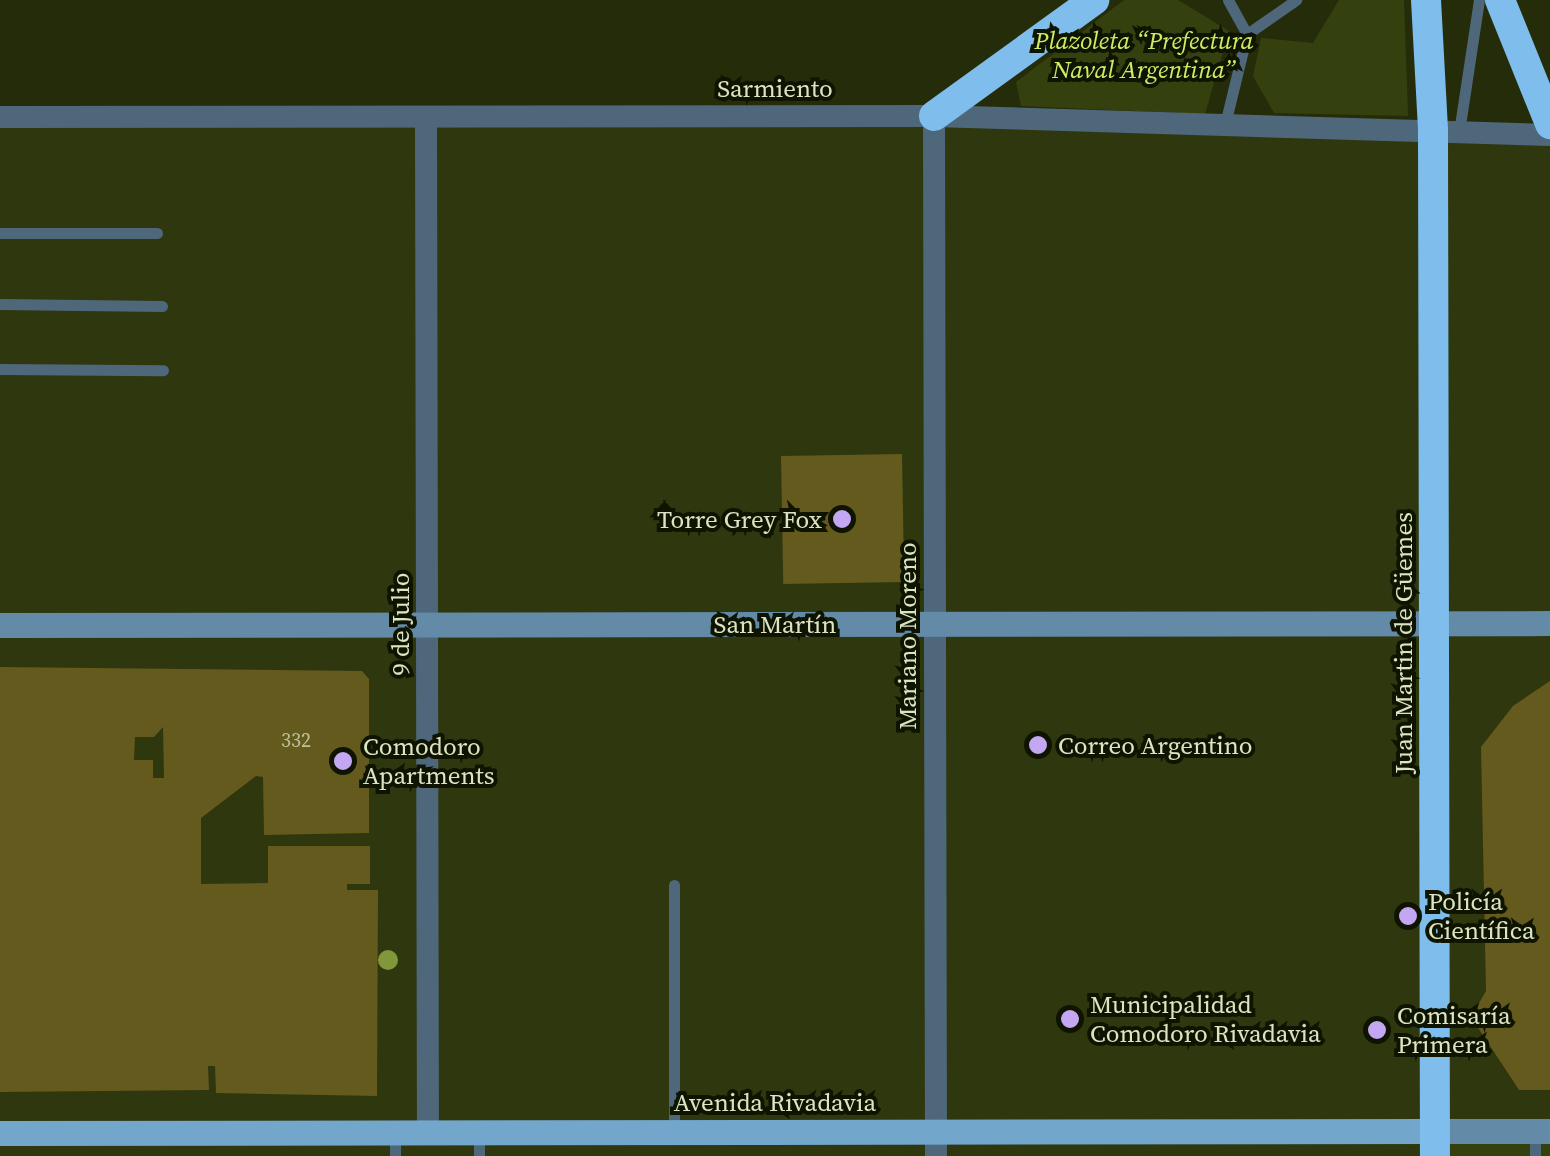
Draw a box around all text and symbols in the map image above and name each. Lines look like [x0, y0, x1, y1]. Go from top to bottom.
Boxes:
park label: Plazoleta “Prefectura Naval Argentina” [1034, 26, 1254, 85]
street label: Sarmiento [717, 73, 833, 103]
place label: Torre Grey Fox [657, 504, 822, 534]
marker: Torre Grey Fox [831, 508, 853, 530]
street label: Juan Martin de Güemes [1388, 512, 1418, 774]
street label: Mariano Moreno [892, 542, 922, 730]
street label: 9 de Julio [385, 573, 415, 675]
street label: San Martín [714, 609, 836, 639]
house number: 332 [281, 728, 311, 752]
place label: Correo Argentino [1058, 730, 1253, 760]
place label: Comodoro Apartments [363, 732, 494, 791]
marker: Correo Argentino [1027, 734, 1049, 756]
marker: Comodoro Apartments [332, 750, 354, 772]
place label: Policía Científica [1428, 887, 1535, 946]
marker: Policía Científica [1397, 905, 1419, 927]
place label: Municipalidad Comodoro Rivadavia [1090, 990, 1321, 1049]
place label: Comisaría Primera [1397, 1001, 1511, 1060]
marker: Municipalidad Comodoro Rivadavia [1059, 1008, 1081, 1030]
marker: Comisaría Primera [1366, 1019, 1388, 1041]
street label: Avenida Rivadavia [674, 1087, 876, 1117]

